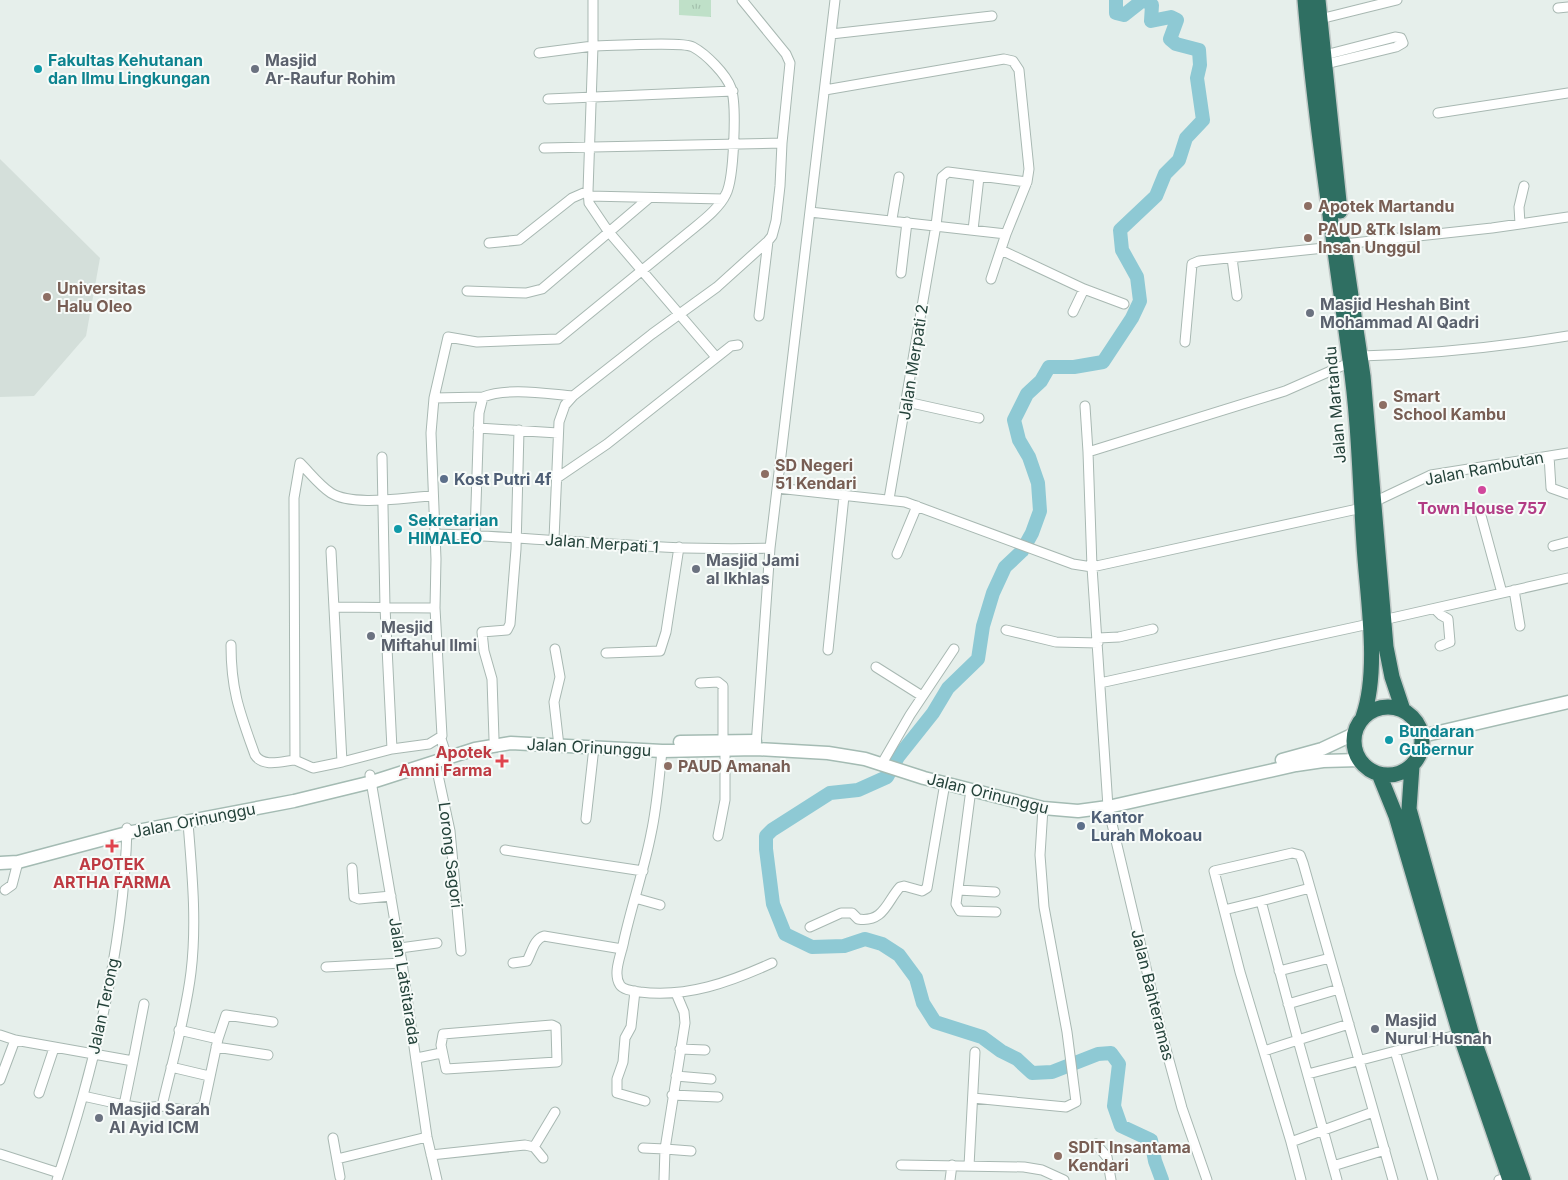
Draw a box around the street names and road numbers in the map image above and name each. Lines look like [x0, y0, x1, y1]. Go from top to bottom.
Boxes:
street label: Jalan Merpati 2 [894, 303, 932, 421]
street label: Jalan Martandu [1320, 346, 1350, 464]
street label: Jalan Rambutan [1423, 447, 1545, 489]
street label: Jalan Merpati 1 [544, 529, 660, 557]
street label: Jalan Orinunggu [526, 734, 652, 760]
street label: Jalan Orinunggu [925, 768, 1051, 818]
street label: Jalan Orinunggu [131, 798, 257, 842]
street label: Lorong Sagori [435, 801, 467, 909]
street label: Jalan Latsitarada [385, 916, 425, 1046]
street label: Jalan Bahteramas [1127, 927, 1179, 1063]
street label: Jalan Terong [83, 956, 123, 1056]

